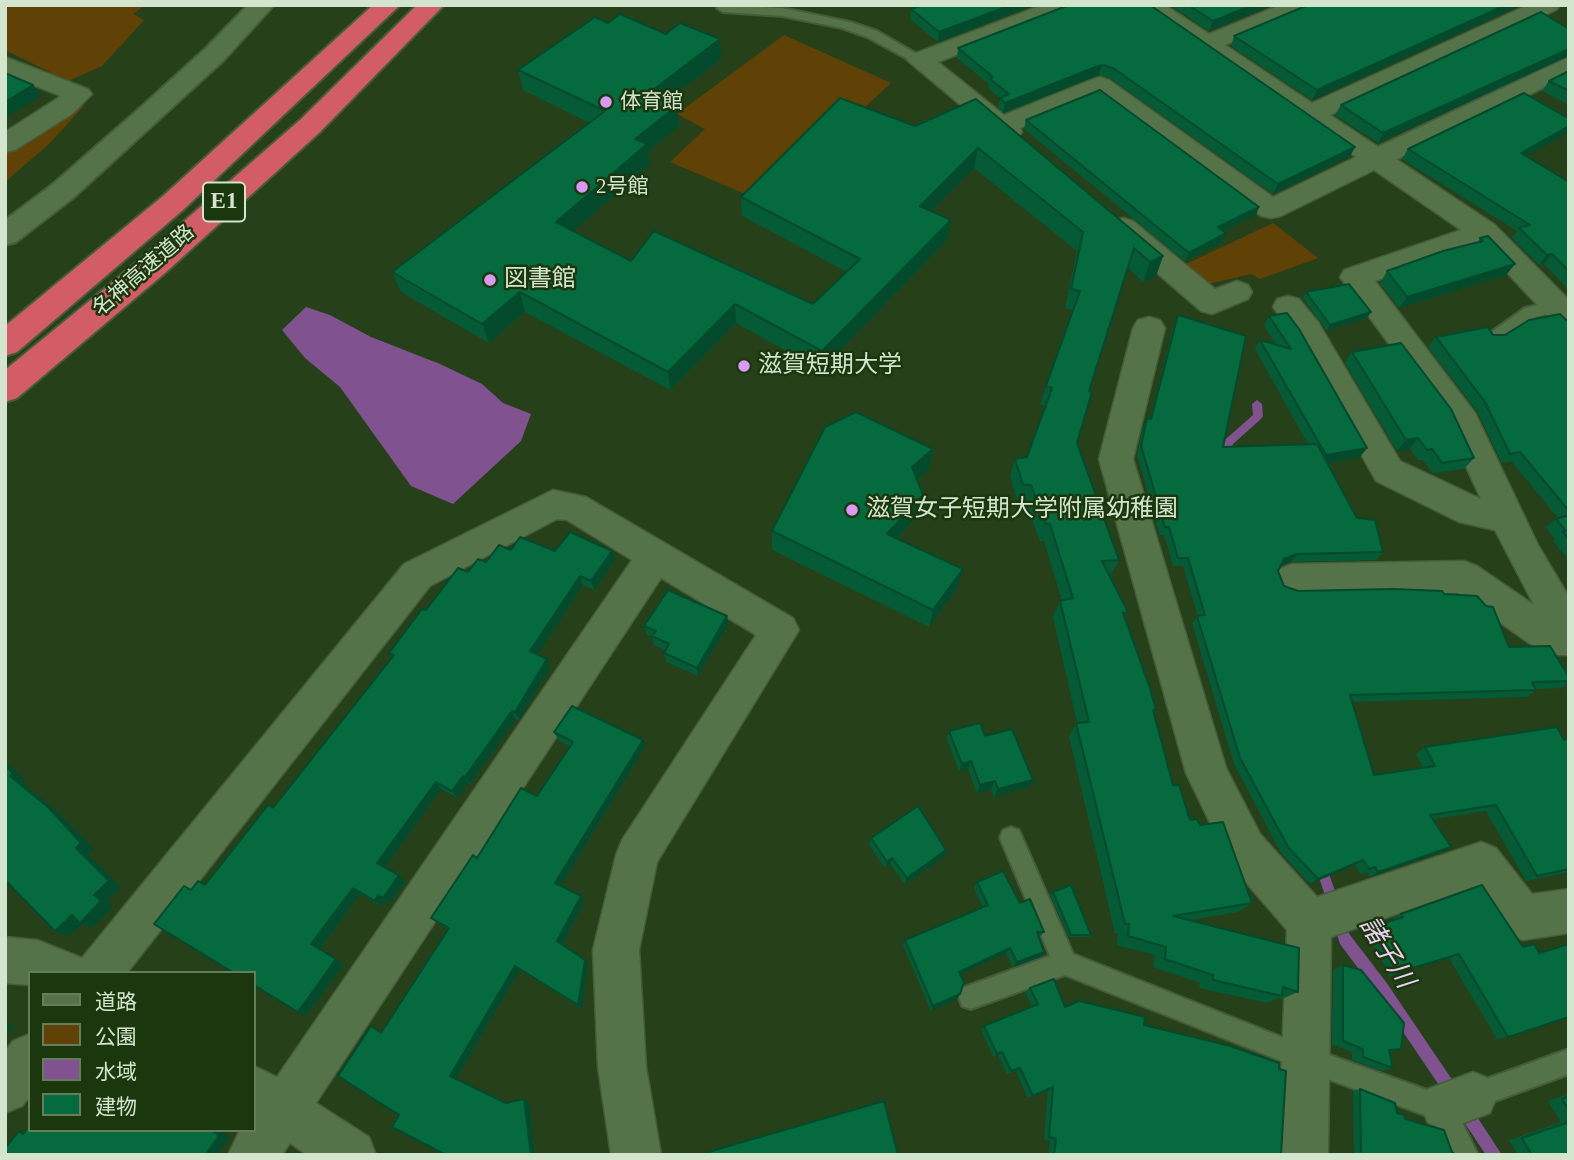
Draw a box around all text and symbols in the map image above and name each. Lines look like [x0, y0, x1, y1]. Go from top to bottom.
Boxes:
place label: 体育館 [620, 89, 683, 115]
marker: 体育館 [598, 94, 614, 110]
place label: 2号館 [596, 174, 648, 200]
marker: 2号館 [574, 179, 590, 195]
road number: E1 [203, 182, 245, 222]
street label: 名神高速道路 [88, 220, 200, 322]
place label: 図書館 [504, 266, 576, 294]
marker: 図書館 [482, 272, 498, 288]
place label: 滋賀短期大学 [758, 352, 902, 380]
marker: 滋賀短期大学 [736, 358, 752, 374]
place label: 滋賀女子短期大学附属幼稚園 [866, 496, 1178, 524]
marker: 滋賀女子短期大学附属幼稚園 [844, 502, 860, 518]
water label: 諸子川 [1352, 912, 1420, 994]
legend [28, 971, 256, 1132]
text: 道路 [95, 990, 137, 1014]
text: 公園 [95, 1025, 137, 1049]
text: 水域 [95, 1060, 137, 1084]
text: 建物 [95, 1095, 137, 1119]

